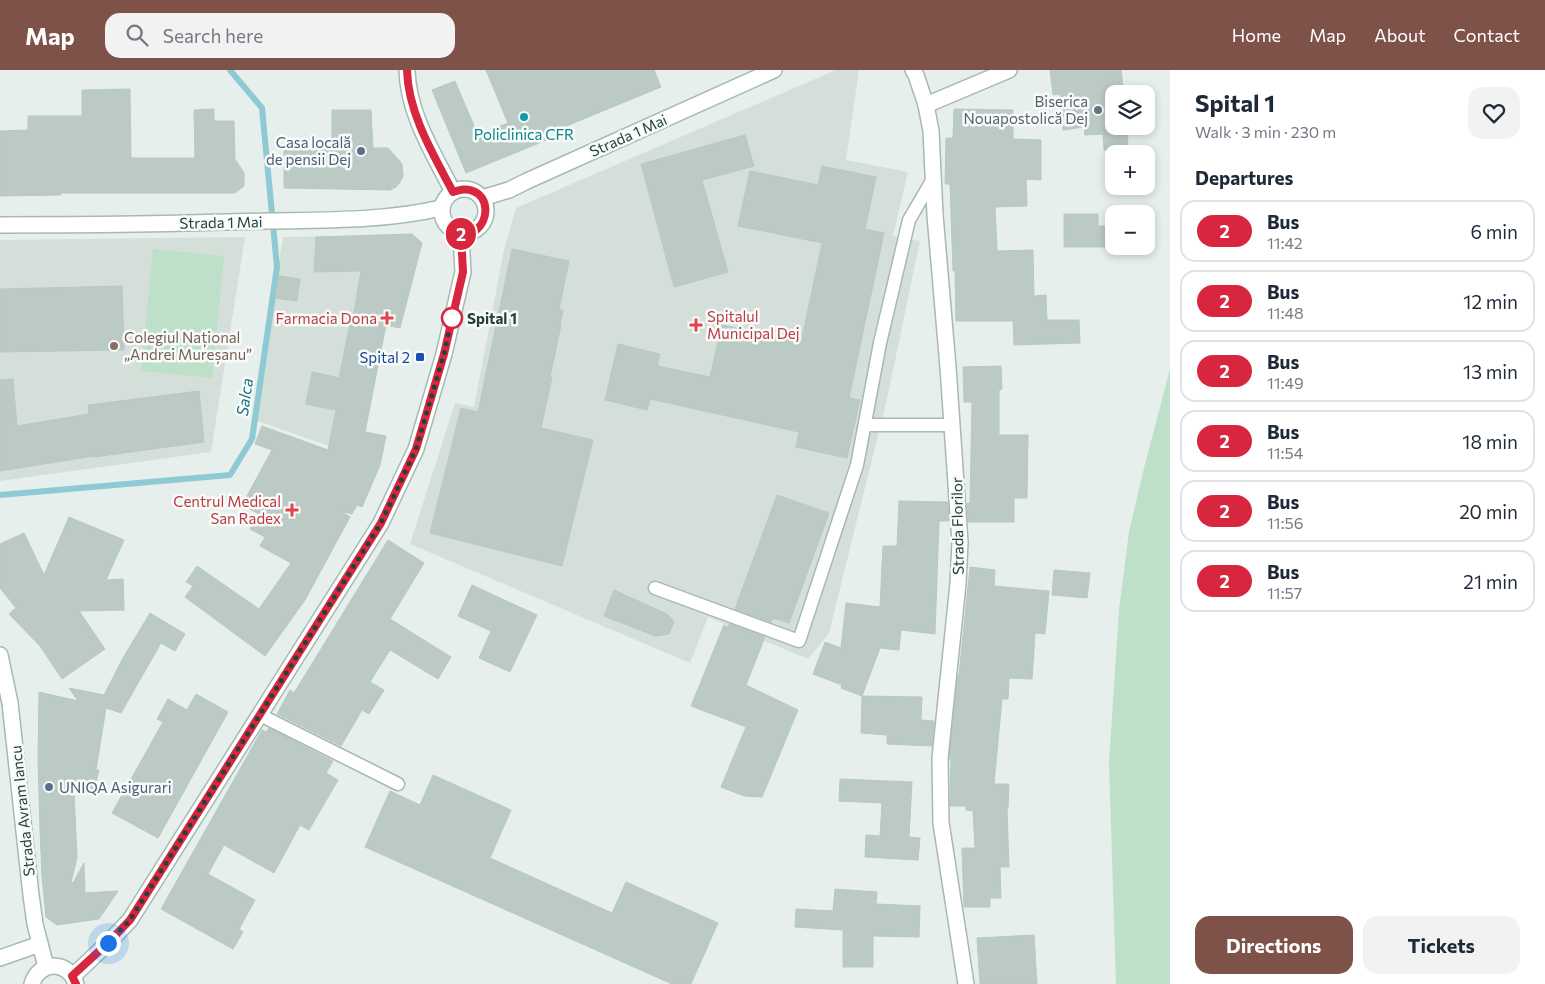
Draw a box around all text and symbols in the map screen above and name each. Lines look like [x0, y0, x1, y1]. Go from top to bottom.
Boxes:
search box [105, 13, 455, 58]
text: Map [25, 21, 75, 50]
icon: search [123, 21, 151, 49]
text: Search here [163, 24, 263, 47]
text: Home [1232, 24, 1281, 46]
text: Map [1309, 24, 1346, 46]
text: About [1374, 24, 1426, 46]
text: Contact [1454, 24, 1520, 46]
map controls [1105, 85, 1155, 255]
button: layers [1105, 85, 1155, 135]
button: heart [1468, 87, 1520, 139]
text: Spital 1 [1195, 88, 1275, 117]
place label: Biserica Nouapostolică Dej [964, 92, 1088, 127]
marker: Biserica Nouapostolică Dej [1092, 104, 1104, 116]
street label: Strada 1 Mai [586, 110, 670, 160]
marker: Policlinica CFR [518, 111, 530, 123]
text: Walk · 3 min · 230 m [1195, 122, 1336, 141]
place label: Policlinica CFR [474, 125, 574, 143]
place label: Casa locală de pensii Dej [266, 133, 351, 168]
marker: Casa locală de pensii Dej [355, 145, 367, 157]
button: + [1105, 145, 1155, 195]
text: Departures [1195, 166, 1293, 189]
button: − [1105, 205, 1155, 255]
text: Bus [1267, 210, 1299, 233]
street label: Strada 1 Mai [179, 212, 263, 232]
line badge: 2 [445, 218, 477, 250]
text: 2 [1219, 220, 1230, 242]
text: 6 min [1470, 220, 1518, 243]
text: 2 [456, 223, 466, 245]
text: 11:42 [1267, 233, 1303, 252]
text: Bus [1267, 280, 1299, 303]
text: 2 [1219, 290, 1230, 312]
text: 12 min [1463, 290, 1518, 313]
text: 11:48 [1267, 303, 1304, 322]
marker: Spital 1 [441, 307, 463, 329]
place label: Spitalul Municipal Dej [707, 307, 800, 342]
place label: Farmacia Dona [275, 309, 377, 327]
place label: Spital 1 [467, 309, 517, 327]
marker: Farmacia Dona [381, 312, 393, 324]
marker: Spitalul Municipal Dej [689, 318, 703, 332]
place label: Colegiul Național „Andrei Mureșanu” [124, 328, 252, 365]
marker: Colegiul Național „Andrei Mureșanu” [108, 340, 120, 352]
place label: Spital 2 [359, 348, 410, 366]
text: Bus [1267, 350, 1299, 373]
marker: Spital 2 [414, 351, 426, 363]
text: 2 [1219, 360, 1230, 382]
text: 13 min [1463, 360, 1518, 383]
text: 11:49 [1267, 373, 1304, 392]
water label: Salca [232, 377, 256, 417]
text: Bus [1267, 420, 1299, 443]
text: 2 [1219, 430, 1230, 452]
text: 18 min [1462, 430, 1518, 453]
text: 11:54 [1267, 443, 1303, 462]
street label: Strada Florilor [947, 477, 967, 575]
text: Bus [1267, 490, 1299, 513]
place label: Centrul Medical San Radex [173, 492, 281, 527]
text: 2 [1219, 500, 1230, 522]
text: 20 min [1459, 500, 1518, 523]
marker: Centrul Medical San Radex [285, 503, 299, 517]
text: 11:56 [1267, 513, 1303, 532]
text: Bus [1267, 560, 1299, 583]
text: 2 [1219, 570, 1230, 592]
text: 21 min [1463, 570, 1518, 593]
text: 11:57 [1267, 583, 1302, 602]
street label: Strada Avram Iancu [6, 745, 38, 877]
place label: UNIQA Asigurari [59, 778, 172, 796]
marker: UNIQA Asigurari [43, 781, 55, 793]
button: Directions [1195, 916, 1353, 974]
button: Tickets [1363, 916, 1520, 974]
your location [96, 931, 121, 956]

